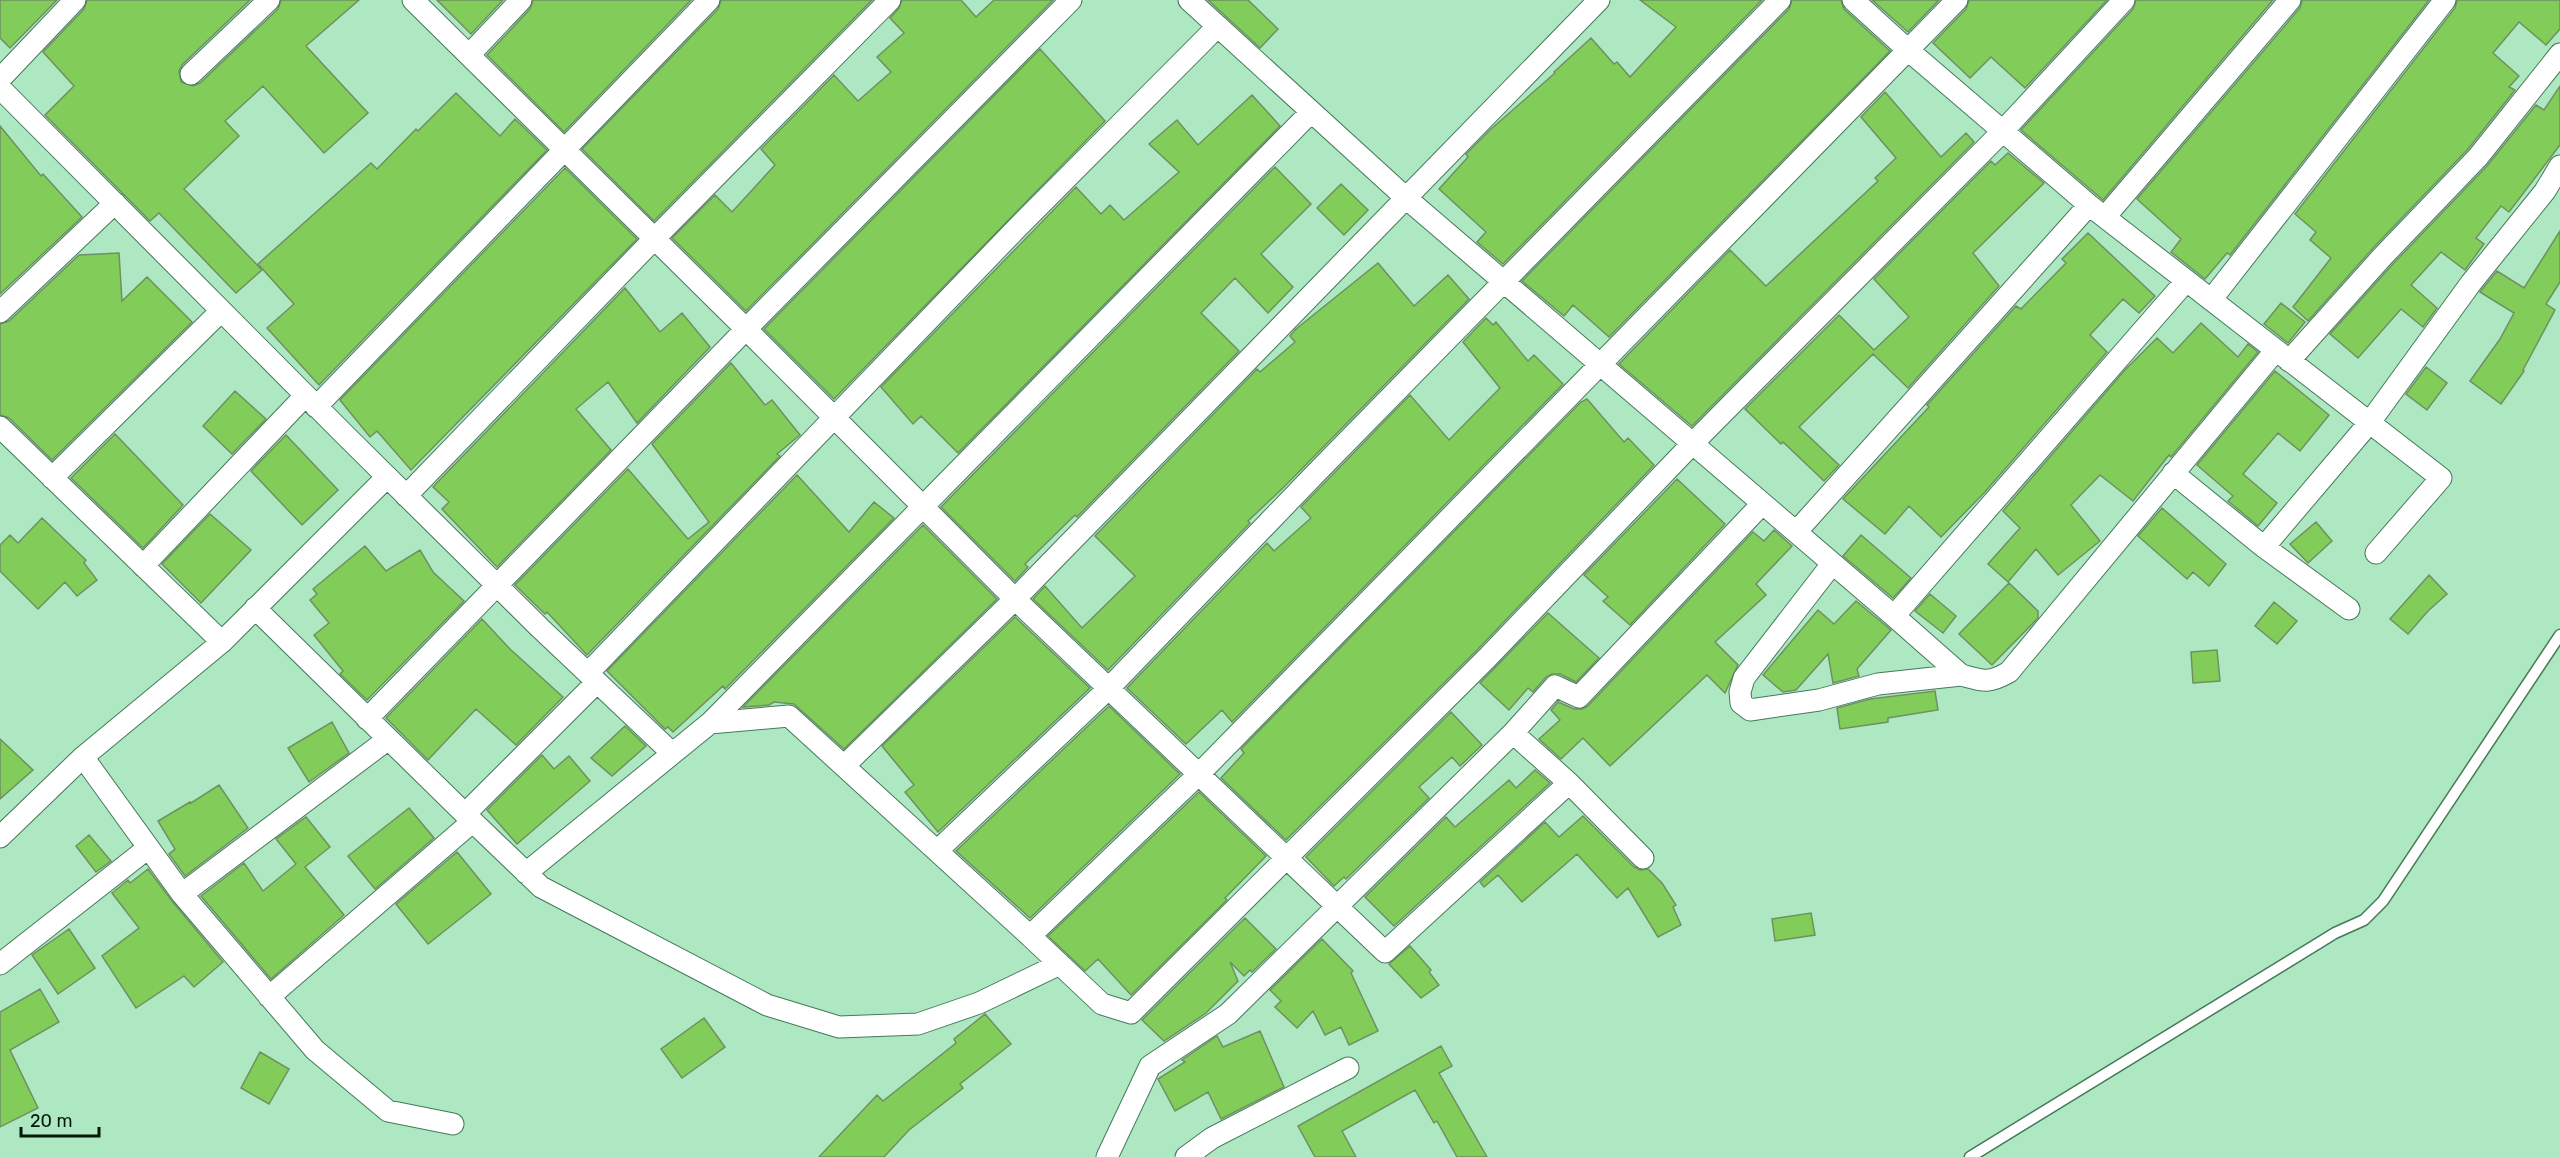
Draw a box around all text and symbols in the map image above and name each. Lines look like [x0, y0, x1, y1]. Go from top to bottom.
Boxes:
scale bar [21, 1100, 99, 1138]
text: 20 m [30, 1110, 72, 1132]

